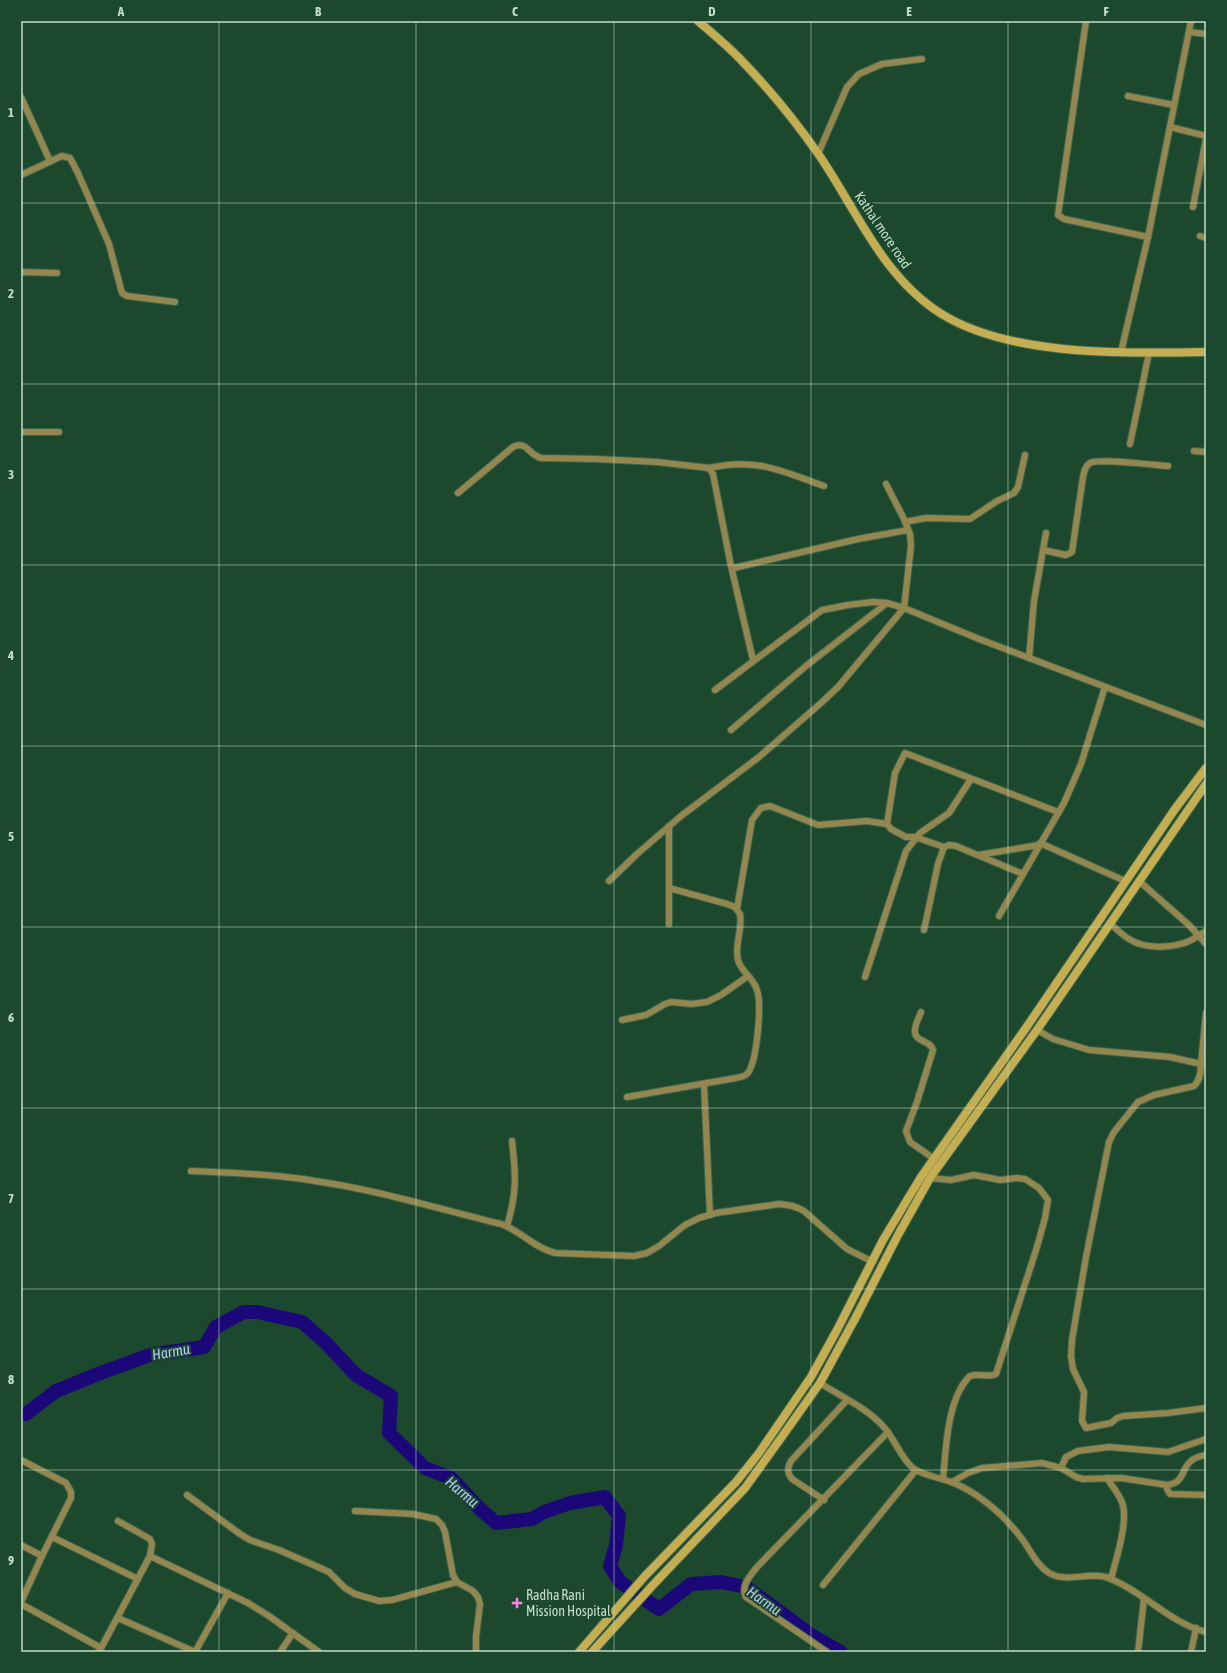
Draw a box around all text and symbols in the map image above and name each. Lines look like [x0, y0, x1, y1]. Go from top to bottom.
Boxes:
text: A [117, 4, 125, 19]
text: B [315, 4, 322, 19]
text: C [512, 4, 518, 19]
text: D [708, 4, 716, 19]
text: E [906, 4, 912, 19]
text: F [1103, 4, 1109, 19]
text: 1 [8, 105, 14, 120]
street label: Kathal more road [851, 189, 915, 271]
text: 2 [8, 286, 14, 301]
text: 3 [8, 467, 14, 482]
text: 4 [7, 648, 14, 663]
text: 5 [8, 829, 14, 844]
text: 6 [8, 1010, 14, 1025]
text: 7 [8, 1191, 14, 1206]
water label: Harmu [151, 1340, 191, 1363]
text: 8 [8, 1372, 14, 1387]
water label: Harmu [442, 1473, 482, 1510]
text: 9 [8, 1553, 14, 1568]
water label: Harmu [744, 1583, 785, 1619]
place label: Radha Rani Mission Hospital [526, 1587, 611, 1619]
marker: Radha Rani Mission Hospital [511, 1597, 523, 1609]

